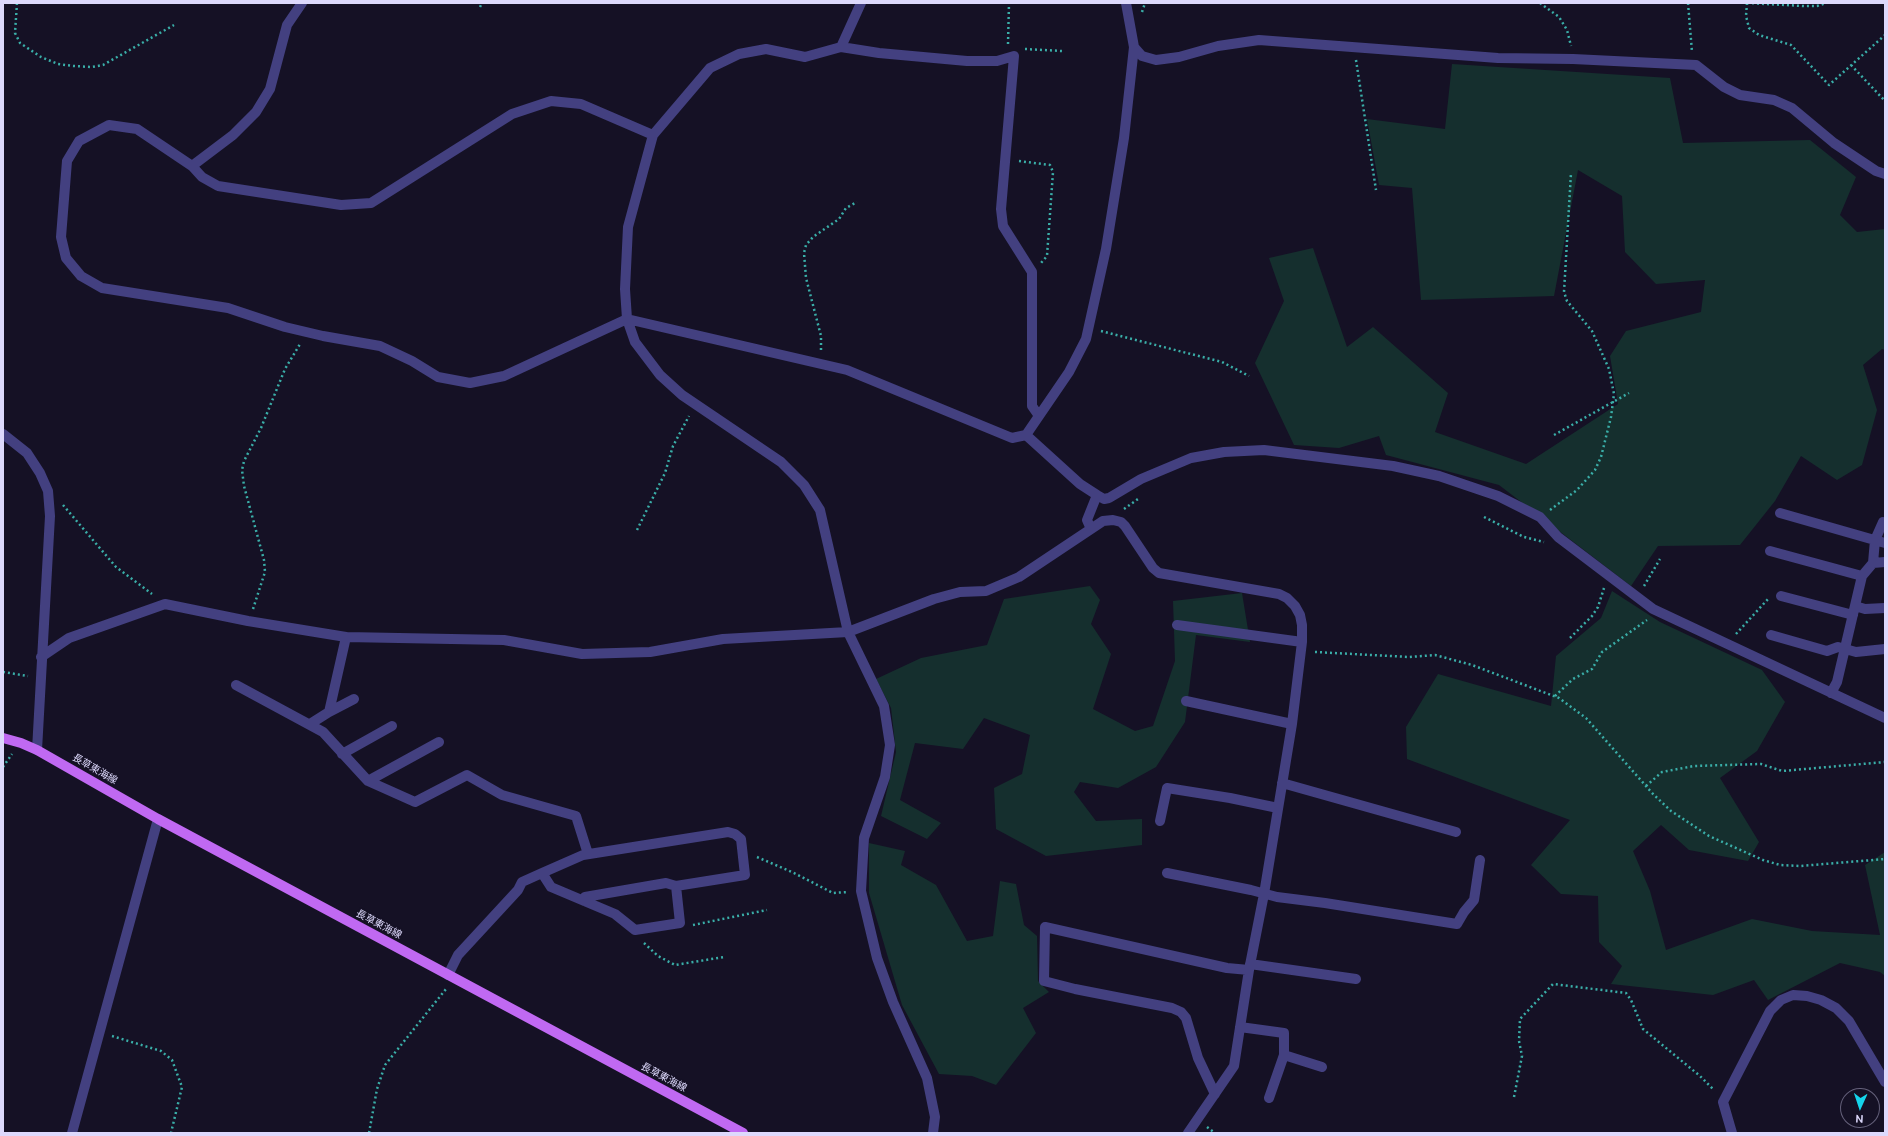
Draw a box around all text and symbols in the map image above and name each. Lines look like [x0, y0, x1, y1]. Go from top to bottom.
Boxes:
street label: 長草東海線 [70, 751, 120, 787]
street label: 長草東海線 [354, 907, 404, 941]
street label: 長草東海線 [639, 1060, 689, 1094]
north arrow [1840, 1088, 1880, 1128]
text: N [1855, 1113, 1864, 1125]

